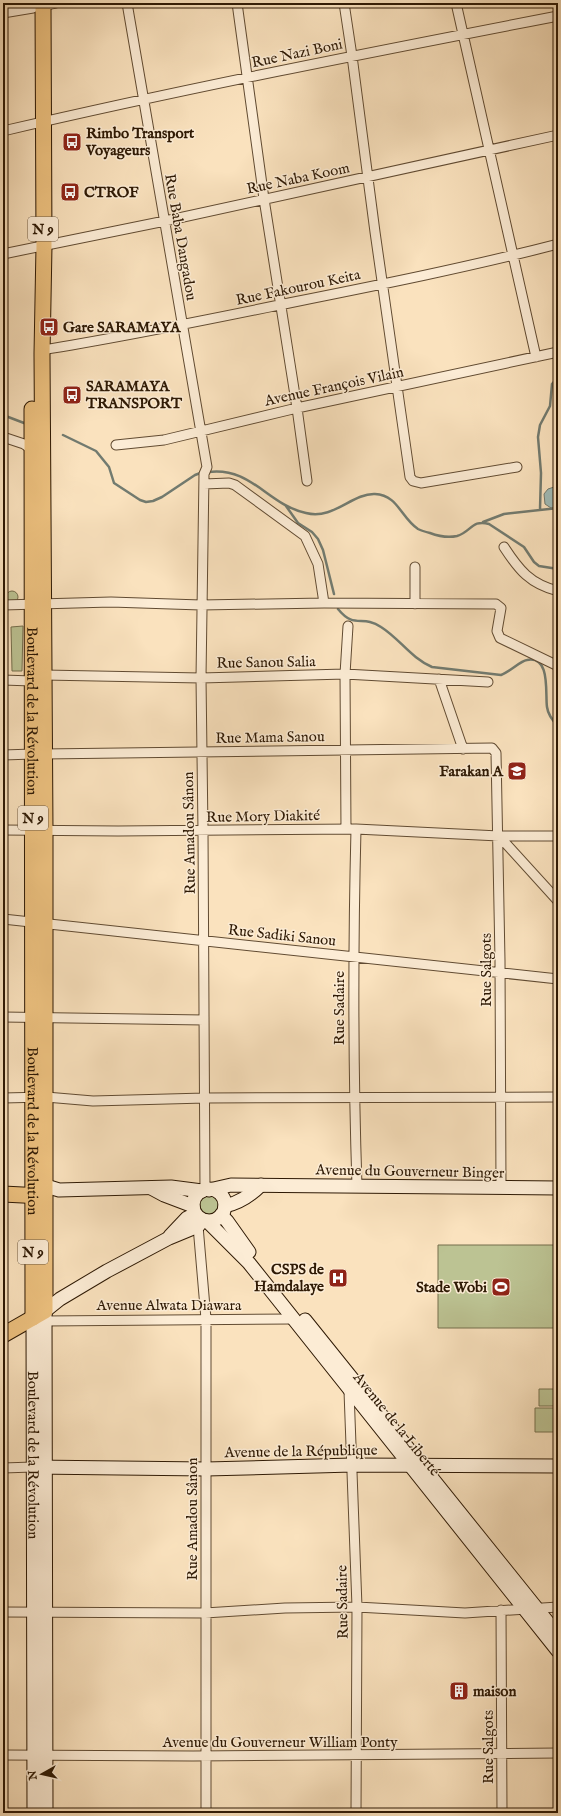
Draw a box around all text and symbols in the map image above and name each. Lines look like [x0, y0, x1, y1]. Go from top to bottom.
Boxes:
street label: Rue Nazi Boni [250, 35, 344, 72]
place label: Rimbo Transport Voyageurs [85, 124, 195, 160]
bus stop icon: Rimbo Transport Voyageurs [61, 131, 83, 153]
street label: Rue Naba Koom [245, 158, 352, 199]
street label: Rue Baba Dangadou [160, 172, 201, 302]
bus stop icon: CTROF [59, 181, 81, 203]
place label: CTROF [84, 183, 139, 202]
road number: N 9 [28, 217, 58, 241]
street label: Rue Fakourou Keita [234, 265, 363, 310]
bus stop icon: Gare SARAMAYA [38, 316, 60, 338]
place label: Gare SARAMAYA [63, 318, 181, 337]
street label: Avenue François Vilain [262, 362, 405, 411]
place label: SARAMAYA TRANSPORT [85, 377, 183, 413]
bus stop icon: SARAMAYA TRANSPORT [61, 384, 83, 406]
street label: Boulevard de la Révolution [22, 627, 41, 795]
street label: Rue Sanou Salia [216, 652, 316, 673]
street label: Rue Mama Sanou [215, 727, 325, 748]
school or university icon: Farakan A [506, 760, 528, 782]
place label: Farakan A [439, 762, 504, 781]
street label: Rue Amadou Sânon [179, 771, 200, 895]
road number: N 9 [18, 806, 48, 830]
street label: Rue Mory Diakité [206, 806, 320, 827]
street label: Rue Sadiki Sanou [227, 920, 337, 951]
street label: Rue Salgots [477, 933, 496, 1007]
street label: Rue Sadaire [330, 971, 349, 1045]
street label: Boulevard de la Révolution [23, 1047, 42, 1215]
street label: Avenue du Gouverneur Binger [314, 1160, 505, 1183]
road number: N 9 [18, 1240, 48, 1264]
place label: CSPS de Hamdalaye [254, 1260, 324, 1296]
hospital icon: CSPS de Hamdalaye [327, 1267, 349, 1289]
sports icon: Stade Wobi [490, 1276, 512, 1298]
place label: Stade Wobi [416, 1278, 487, 1297]
street label: Avenue Alwata Diawara [96, 1296, 242, 1315]
street label: Avenue de la Liberté [348, 1368, 444, 1480]
street label: Boulevard de la Révolution [23, 1371, 42, 1539]
street label: Avenue de la République [223, 1441, 378, 1462]
street label: Rue Amadou Sânon [183, 1458, 202, 1580]
street label: Rue Sadaire [332, 1565, 353, 1639]
building icon: maison [448, 1680, 470, 1702]
place label: maison [473, 1682, 516, 1701]
street label: Rue Salgots [479, 1710, 498, 1784]
street label: Avenue du Gouverneur William Ponty [161, 1733, 398, 1752]
north arrow [22, 1754, 62, 1794]
text: N [25, 1769, 41, 1782]

